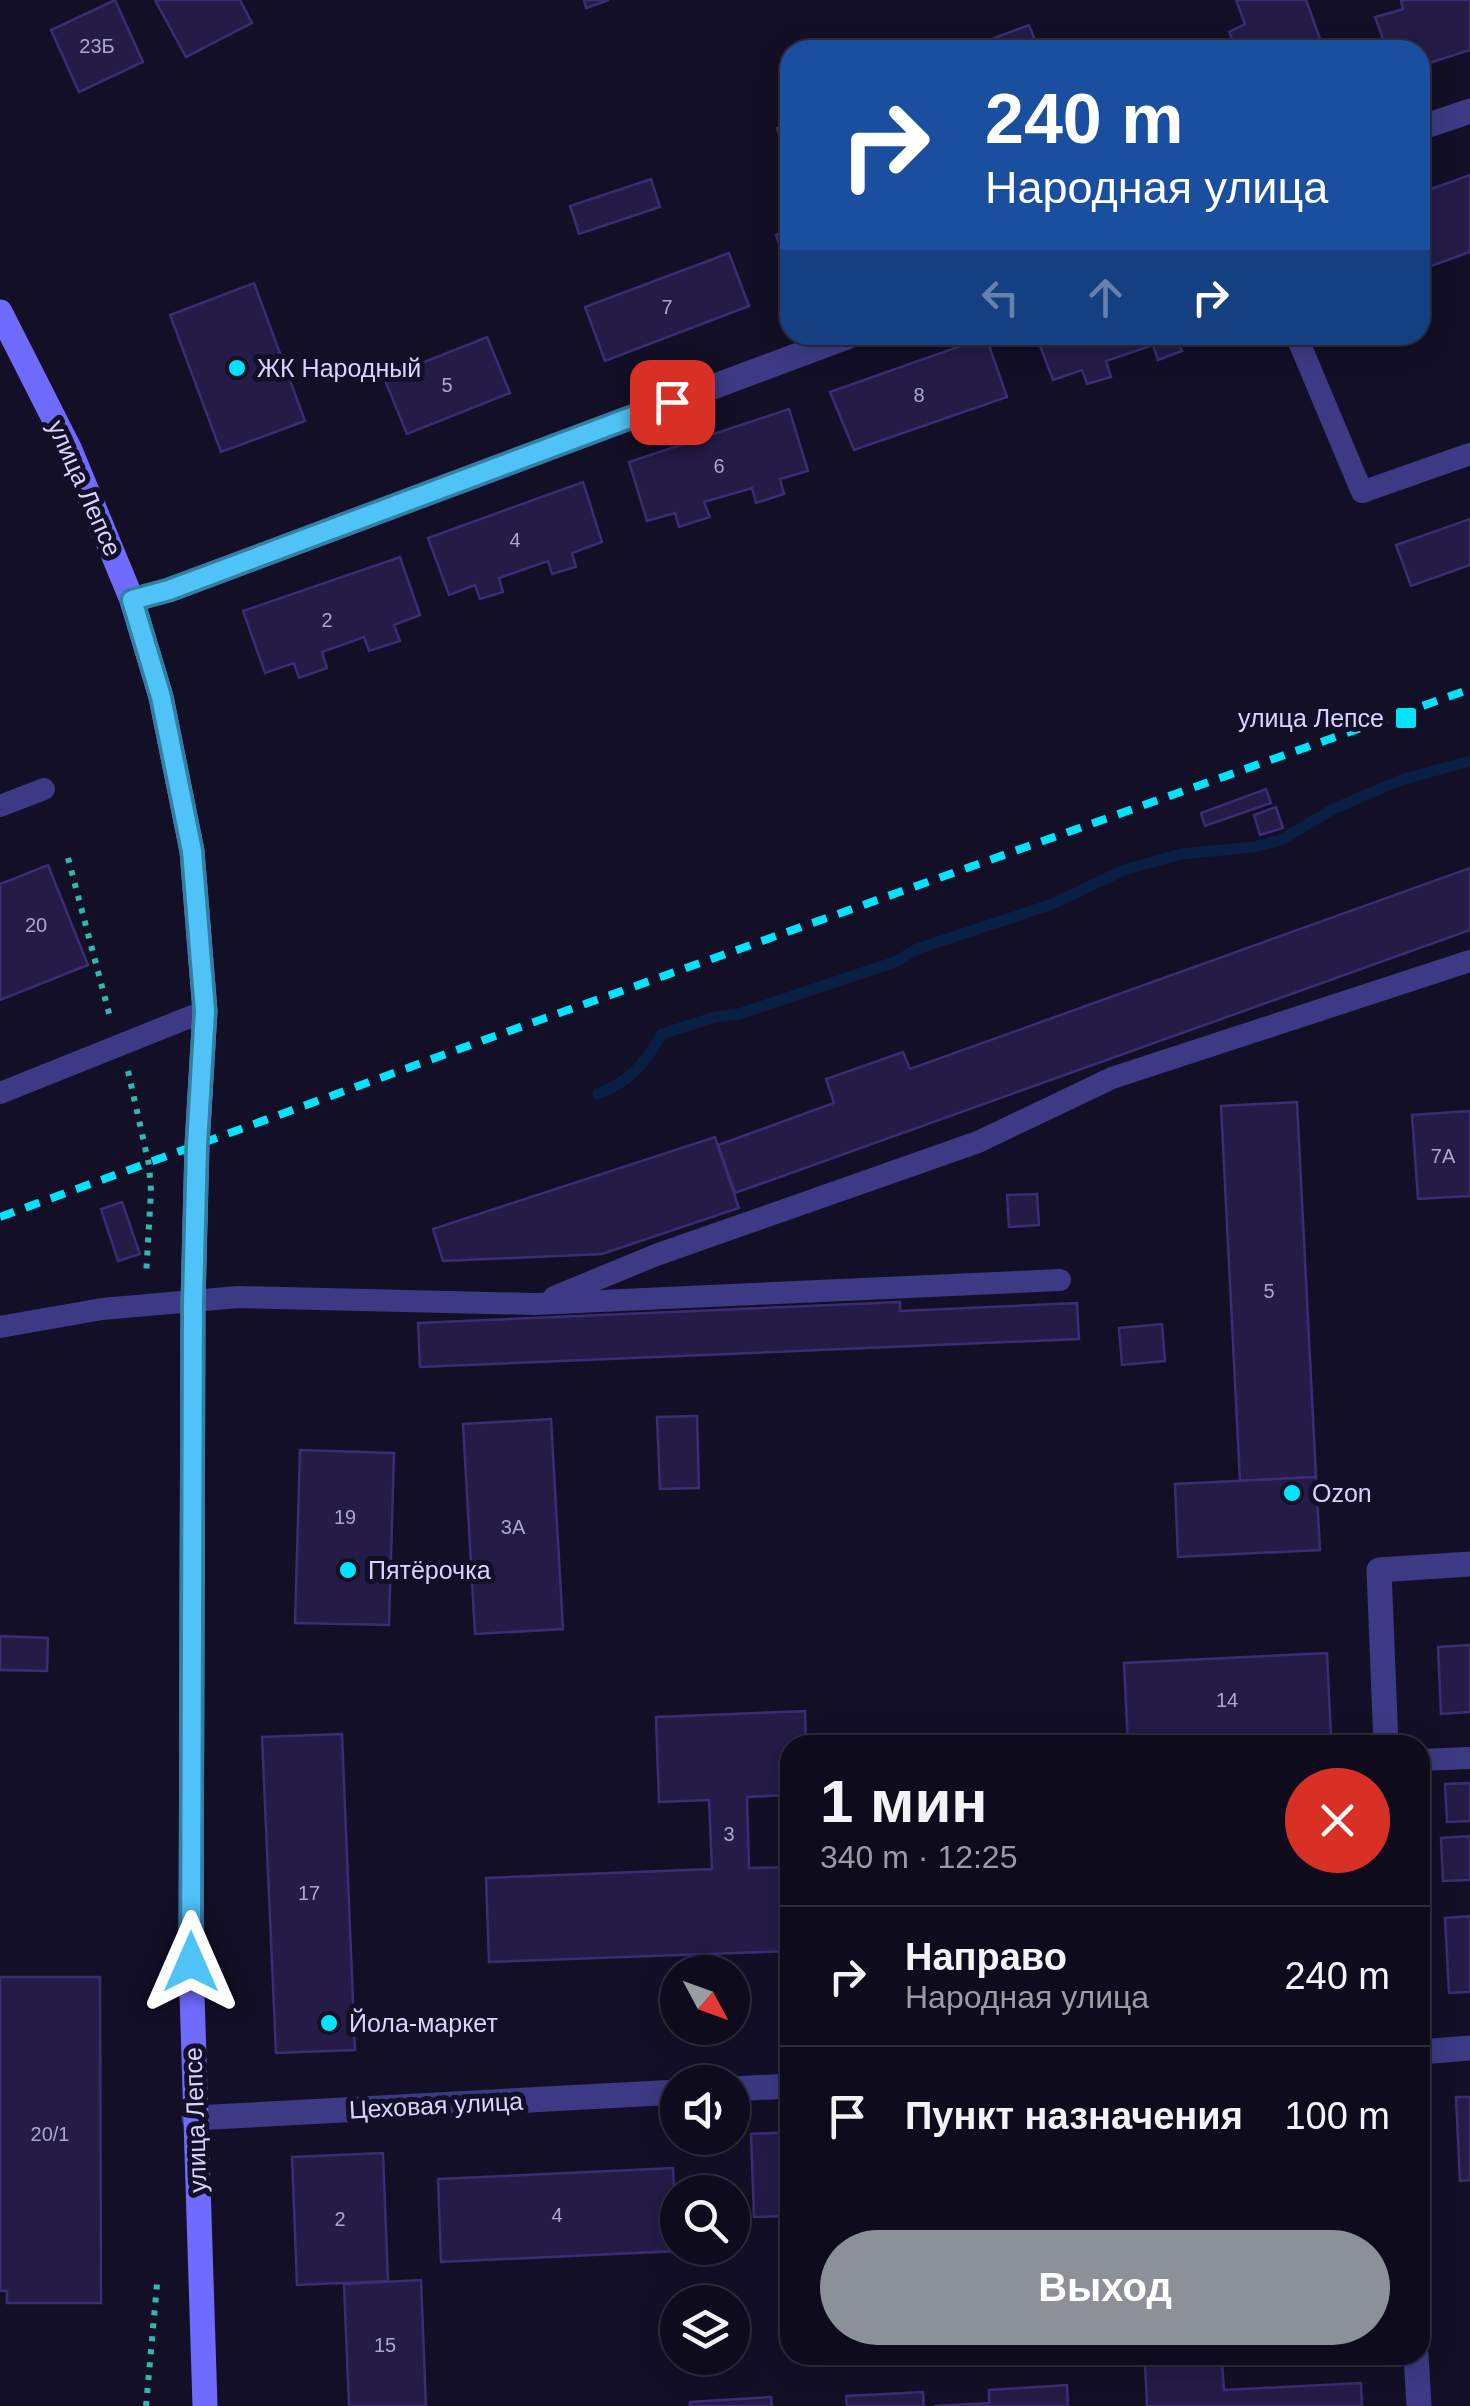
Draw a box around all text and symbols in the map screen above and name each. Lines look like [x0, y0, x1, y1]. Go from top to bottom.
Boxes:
house number: 23Б [79, 35, 115, 57]
icon: right [820, 80, 950, 210]
text: 240 m [985, 80, 1183, 158]
text: Народная улица [985, 162, 1328, 213]
icon: left [973, 270, 1028, 325]
icon: ahead [1078, 270, 1133, 325]
icon: right [1183, 270, 1238, 325]
house number: 7 [661, 296, 673, 318]
place label: ЖК Народный [257, 354, 421, 382]
marker: ЖК Народный [226, 357, 248, 379]
pin [630, 360, 715, 445]
house number: 5 [441, 374, 453, 396]
icon: arrive [645, 375, 700, 430]
house number: 8 [913, 384, 925, 406]
street label: улица Лепсе [43, 416, 127, 560]
house number: 6 [713, 455, 725, 477]
house number: 4 [509, 529, 521, 551]
house number: 2 [321, 609, 333, 631]
place label: улица Лепсе [1238, 704, 1384, 732]
marker: улица Лепсе [1393, 705, 1419, 731]
house number: 20 [25, 914, 47, 936]
house number: 7А [1431, 1145, 1456, 1167]
house number: 5 [1263, 1280, 1275, 1302]
place label: Ozon [1312, 1479, 1372, 1507]
marker: Ozon [1281, 1482, 1303, 1504]
house number: 19 [334, 1506, 356, 1528]
house number: 3А [501, 1516, 526, 1538]
place label: Пятёрочка [368, 1556, 491, 1584]
marker: Пятёрочка [337, 1559, 359, 1581]
house number: 14 [1216, 1689, 1238, 1711]
text: 1 мин [820, 1768, 988, 1835]
button: close [1285, 1768, 1390, 1873]
house number: 3 [723, 1823, 735, 1845]
text: 340 m · 12:25 [820, 1839, 1017, 1875]
house number: 17 [298, 1882, 320, 1904]
position arrow [139, 1910, 243, 2014]
text: Направо [905, 1936, 1067, 1978]
icon: right [820, 1949, 875, 2004]
north arrow [660, 1955, 750, 2045]
map controls [660, 1955, 750, 2375]
text: 240 m [1284, 1955, 1390, 1997]
text: Народная улица [905, 1979, 1149, 2015]
place label: Йола-маркет [349, 2008, 498, 2037]
marker: Йола-маркет [318, 2012, 340, 2034]
street label: улица Лепсе [178, 2047, 212, 2193]
button: sound [660, 2065, 750, 2155]
street label: Цеховая улица [348, 2086, 524, 2124]
icon: arrive [820, 2089, 875, 2144]
text: Пункт назначения [905, 2095, 1243, 2137]
text: 100 m [1284, 2095, 1390, 2137]
house number: 20/1 [31, 2123, 69, 2145]
button: search [660, 2175, 750, 2265]
house number: 4 [551, 2204, 563, 2226]
house number: 2 [334, 2208, 346, 2230]
button: Выход [820, 2230, 1390, 2345]
button: layers [660, 2285, 750, 2375]
house number: 15 [374, 2334, 396, 2356]

